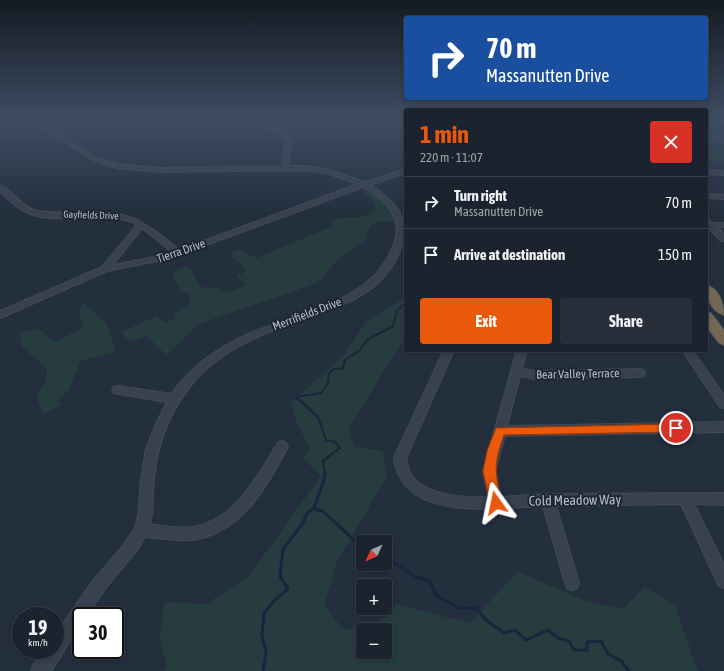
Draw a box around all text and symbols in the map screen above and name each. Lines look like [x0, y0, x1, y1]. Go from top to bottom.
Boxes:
icon: right [420, 32, 472, 84]
text: 70 m [486, 32, 536, 64]
text: Massanutten Drive [486, 65, 609, 86]
text: 1 min [420, 121, 469, 148]
button: close [650, 121, 692, 163]
text: 220 m · 11:07 [420, 150, 483, 165]
text: Turn right [454, 187, 507, 204]
icon: right [420, 192, 442, 214]
text: 70 m [665, 194, 692, 211]
text: Massanutten Drive [454, 204, 543, 219]
street label: Gayfields Drive [63, 209, 119, 221]
street label: Tierra Drive [155, 236, 207, 266]
icon: arrive [420, 244, 442, 266]
text: Arrive at destination [454, 246, 565, 263]
text: 150 m [658, 246, 692, 263]
street label: Merrifields Drive [271, 294, 343, 334]
button: Exit [420, 298, 552, 344]
button: Share [560, 298, 692, 344]
street label: Bear Valley Terrace [536, 366, 620, 382]
pin [659, 411, 693, 445]
icon: arrive [665, 417, 687, 439]
position arrow [475, 482, 517, 524]
street label: Cold Meadow Way [529, 491, 622, 509]
north arrow [356, 535, 392, 571]
map controls [356, 535, 392, 659]
button: + [356, 579, 392, 615]
speed limit sign: 30 [72, 607, 124, 659]
text: 19 [29, 616, 47, 639]
button: − [356, 623, 392, 659]
text: km/h [28, 637, 48, 648]

